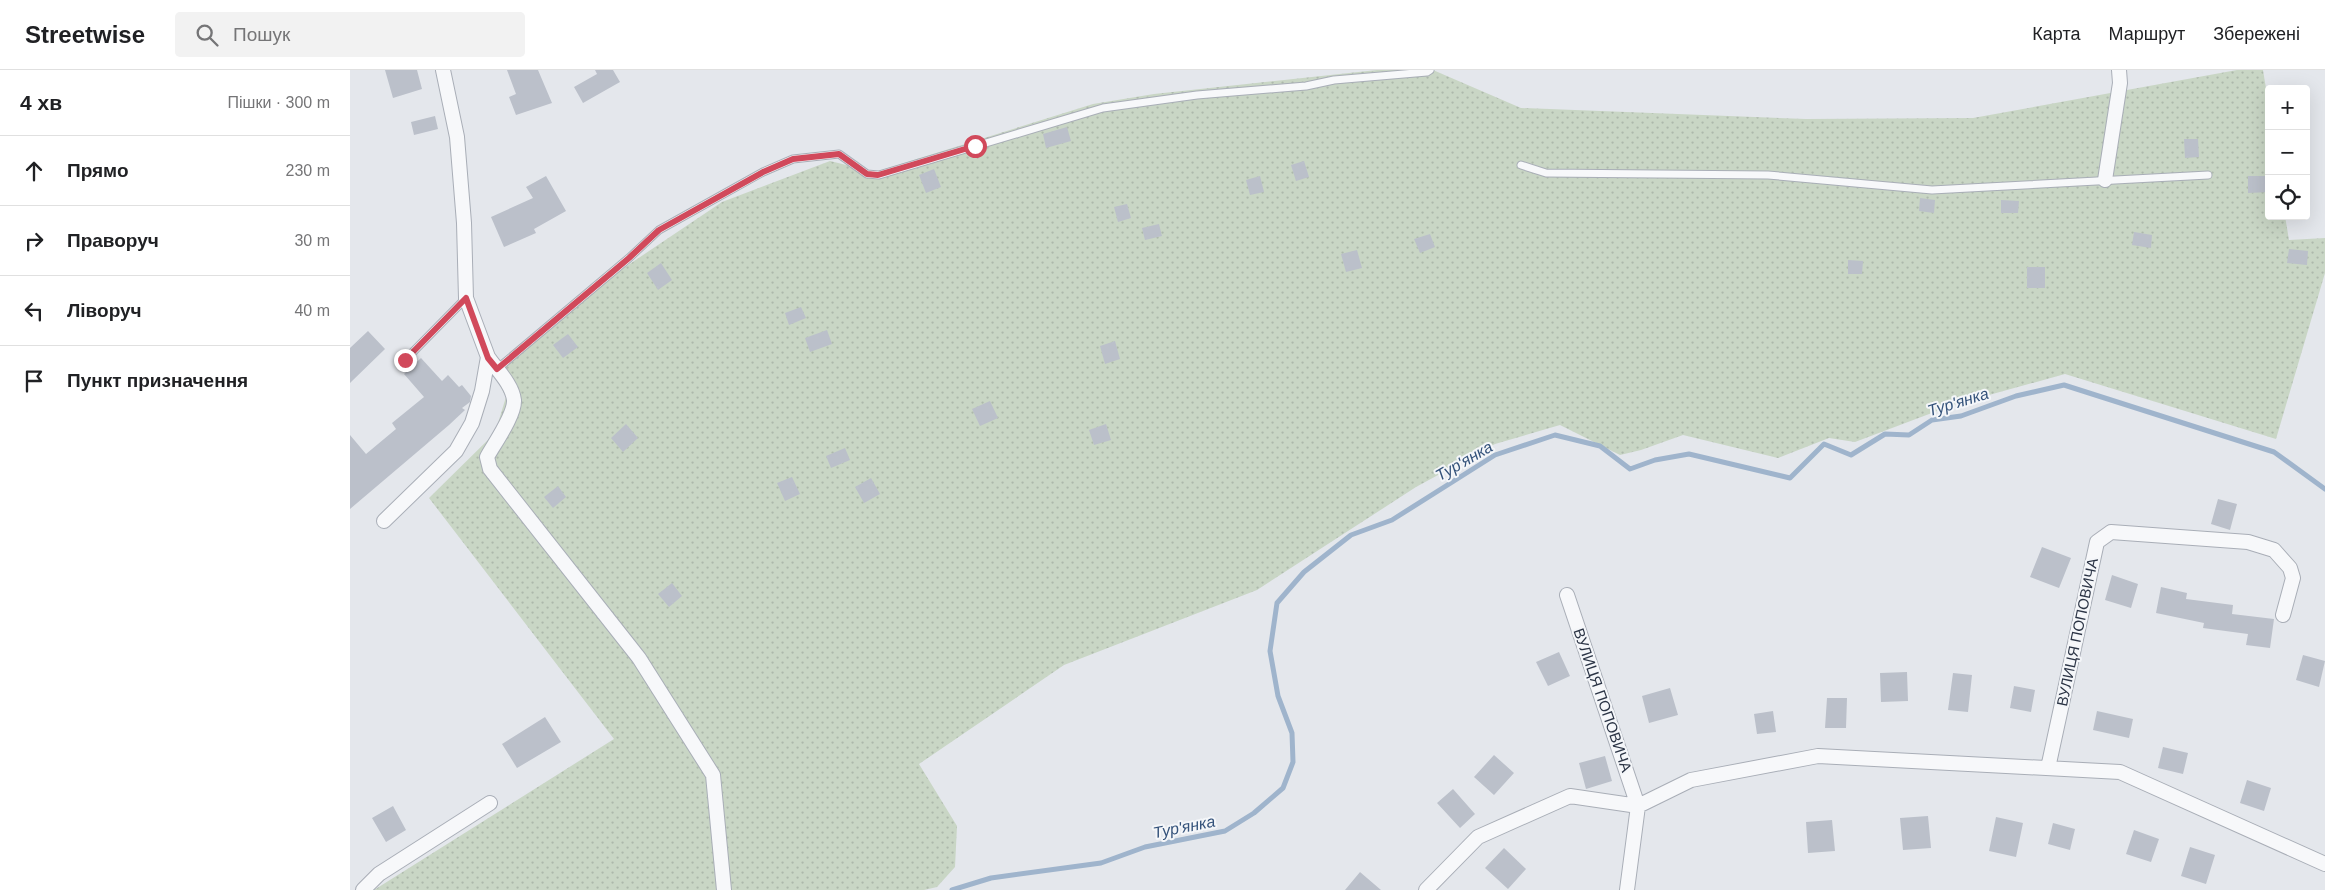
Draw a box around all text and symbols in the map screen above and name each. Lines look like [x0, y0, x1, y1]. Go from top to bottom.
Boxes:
search box [175, 12, 525, 57]
text: Streetwise [25, 21, 145, 48]
icon: search [193, 21, 221, 49]
text: Пошук [233, 24, 290, 45]
text: Карта [2032, 24, 2080, 44]
text: Маршрут [2108, 24, 2185, 44]
text: Збережені [2213, 24, 2300, 44]
map controls [2265, 85, 2310, 220]
button: + [2265, 85, 2310, 130]
text: 4 хв [20, 91, 62, 114]
text: Пішки · 300 m [227, 94, 330, 111]
button: − [2265, 130, 2310, 175]
route start [964, 135, 987, 158]
icon: ahead [20, 157, 48, 185]
text: Прямо [67, 160, 129, 181]
text: 230 m [286, 162, 330, 179]
button: locate [2265, 175, 2310, 220]
icon: right [20, 227, 48, 255]
text: Праворуч [67, 230, 159, 251]
text: 30 m [294, 232, 330, 249]
icon: left [20, 297, 48, 325]
text: Ліворуч [67, 300, 142, 321]
text: 40 m [294, 302, 330, 319]
route end [394, 349, 417, 372]
icon: arrive [20, 367, 48, 395]
text: Пункт призначення [67, 370, 248, 391]
water label: Тур'янка [1925, 385, 1991, 419]
water label: Тур'янка [1432, 438, 1496, 484]
street label: ВУЛИЦЯ ПОПОВИЧА [2053, 556, 2101, 708]
street label: ВУЛИЦЯ ПОПОВИЧА [1570, 626, 1636, 774]
water label: Тур'янка [1151, 813, 1217, 841]

